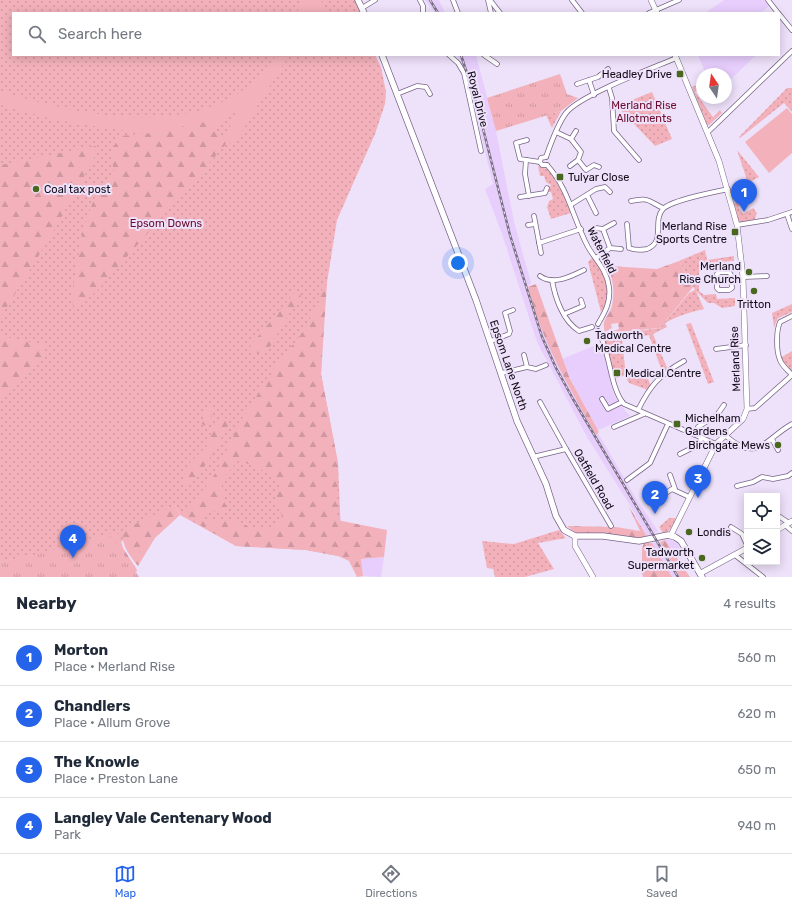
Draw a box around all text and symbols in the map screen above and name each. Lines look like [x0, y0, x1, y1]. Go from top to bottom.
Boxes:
search box [12, 12, 780, 56]
icon: search [26, 23, 48, 45]
text: Search here [58, 25, 142, 43]
place label: Headley Drive [602, 68, 672, 81]
north arrow [696, 68, 732, 104]
marker: Headley Drive [675, 69, 685, 79]
street label: Royal Drive [464, 70, 491, 128]
park label: Merland Rise Allotments [611, 99, 677, 125]
place label: Tulyar Close [568, 171, 629, 184]
marker: Tulyar Close [555, 172, 565, 182]
pin: 1 [731, 179, 757, 212]
place label: Coal tax post [44, 183, 111, 196]
marker: Coal tax post [31, 184, 41, 194]
park label: Epsom Downs [130, 217, 203, 230]
place label: Merland Rise Sports Centre [656, 220, 727, 246]
street label: Waterfield [584, 225, 619, 276]
marker: Merland Rise Sports Centre [730, 227, 740, 237]
your location [448, 253, 468, 273]
place label: Merland Rise Church [679, 260, 741, 286]
marker: Merland Rise Church [744, 267, 754, 277]
marker: Tritton [749, 286, 759, 296]
place label: Tritton [737, 298, 771, 311]
street label: Epsom Lane North [487, 318, 530, 412]
street label: Merland Rise [728, 326, 743, 392]
place label: Tadworth Medical Centre [595, 329, 671, 355]
marker: Tadworth Medical Centre [582, 336, 592, 346]
place label: Medical Centre [625, 367, 701, 380]
marker: Medical Centre [612, 368, 622, 378]
place label: Michelham Gardens [685, 412, 741, 438]
marker: Michelham Gardens [672, 419, 682, 429]
place label: Birchgate Mews [688, 439, 770, 452]
marker: Birchgate Mews [773, 440, 783, 450]
street label: Oatfield Road [571, 447, 616, 512]
pin: 3 [685, 465, 711, 498]
pin: 2 [642, 481, 668, 514]
map controls [744, 493, 780, 565]
button: locate [744, 493, 780, 529]
pin: 4 [60, 525, 86, 558]
place label: Londis [697, 526, 731, 539]
marker: Londis [684, 527, 694, 537]
button: layers [744, 529, 780, 565]
place label: Tadworth Supermarket [628, 546, 695, 572]
marker: Tadworth Supermarket [697, 553, 707, 563]
text: Nearby [16, 593, 77, 613]
text: 4 results [723, 596, 776, 611]
text: Morton [54, 641, 108, 659]
text: 1 [26, 650, 32, 665]
text: 560 m [737, 650, 776, 665]
text: Place · Merland Rise [54, 659, 175, 674]
text: Chandlers [54, 697, 131, 715]
text: 2 [25, 706, 33, 721]
text: 620 m [738, 706, 776, 721]
text: Place · Allum Grove [54, 715, 170, 730]
text: The Knowle [54, 753, 139, 771]
text: 3 [25, 762, 33, 777]
text: 650 m [737, 762, 776, 777]
text: Place · Preston Lane [54, 771, 178, 786]
text: Langley Vale Centenary Wood [54, 809, 272, 827]
text: 4 [25, 818, 33, 833]
text: 940 m [737, 818, 776, 833]
text: Park [54, 827, 81, 842]
tab: Map [114, 863, 136, 900]
tab: Directions [365, 863, 417, 900]
tab: Saved [646, 863, 678, 900]

